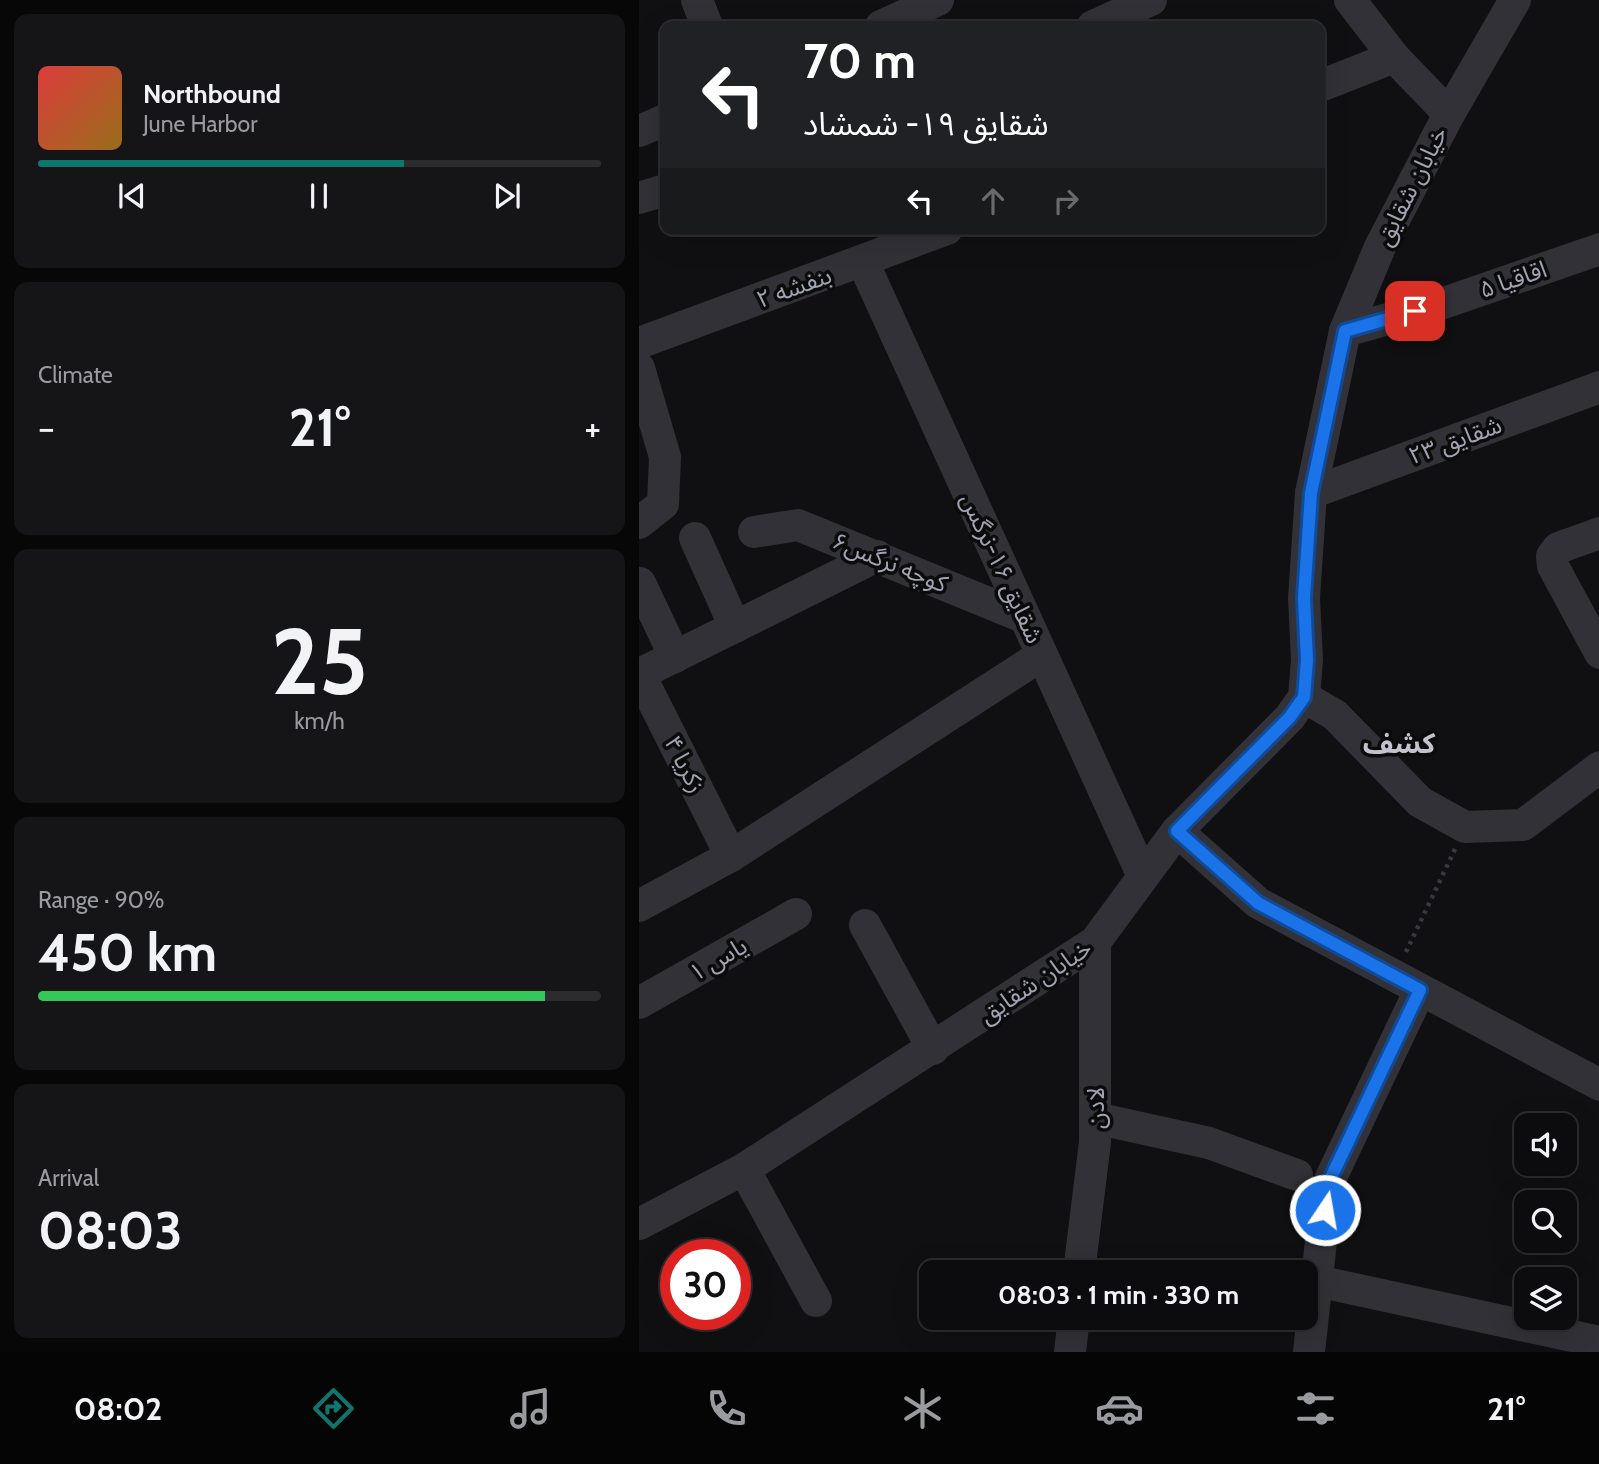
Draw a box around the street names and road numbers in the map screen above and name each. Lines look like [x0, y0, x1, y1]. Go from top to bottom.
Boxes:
street label: خیابان شقایق [1369, 122, 1454, 251]
street label: اقاقیا ۵ [1476, 254, 1550, 304]
street label: بنفشه ۲ [752, 260, 836, 314]
street label: شقایق ۲۳ [1404, 410, 1506, 471]
street label: شقایق ۱۶-نرگس [954, 488, 1050, 648]
street label: کوچه نرگس۶ [828, 526, 953, 600]
street label: زکریا ۴ [658, 731, 712, 797]
street label: یاس ۱ [684, 931, 752, 987]
street label: خیابان شقایق [973, 933, 1097, 1030]
street label: لادن [1081, 1087, 1110, 1129]

